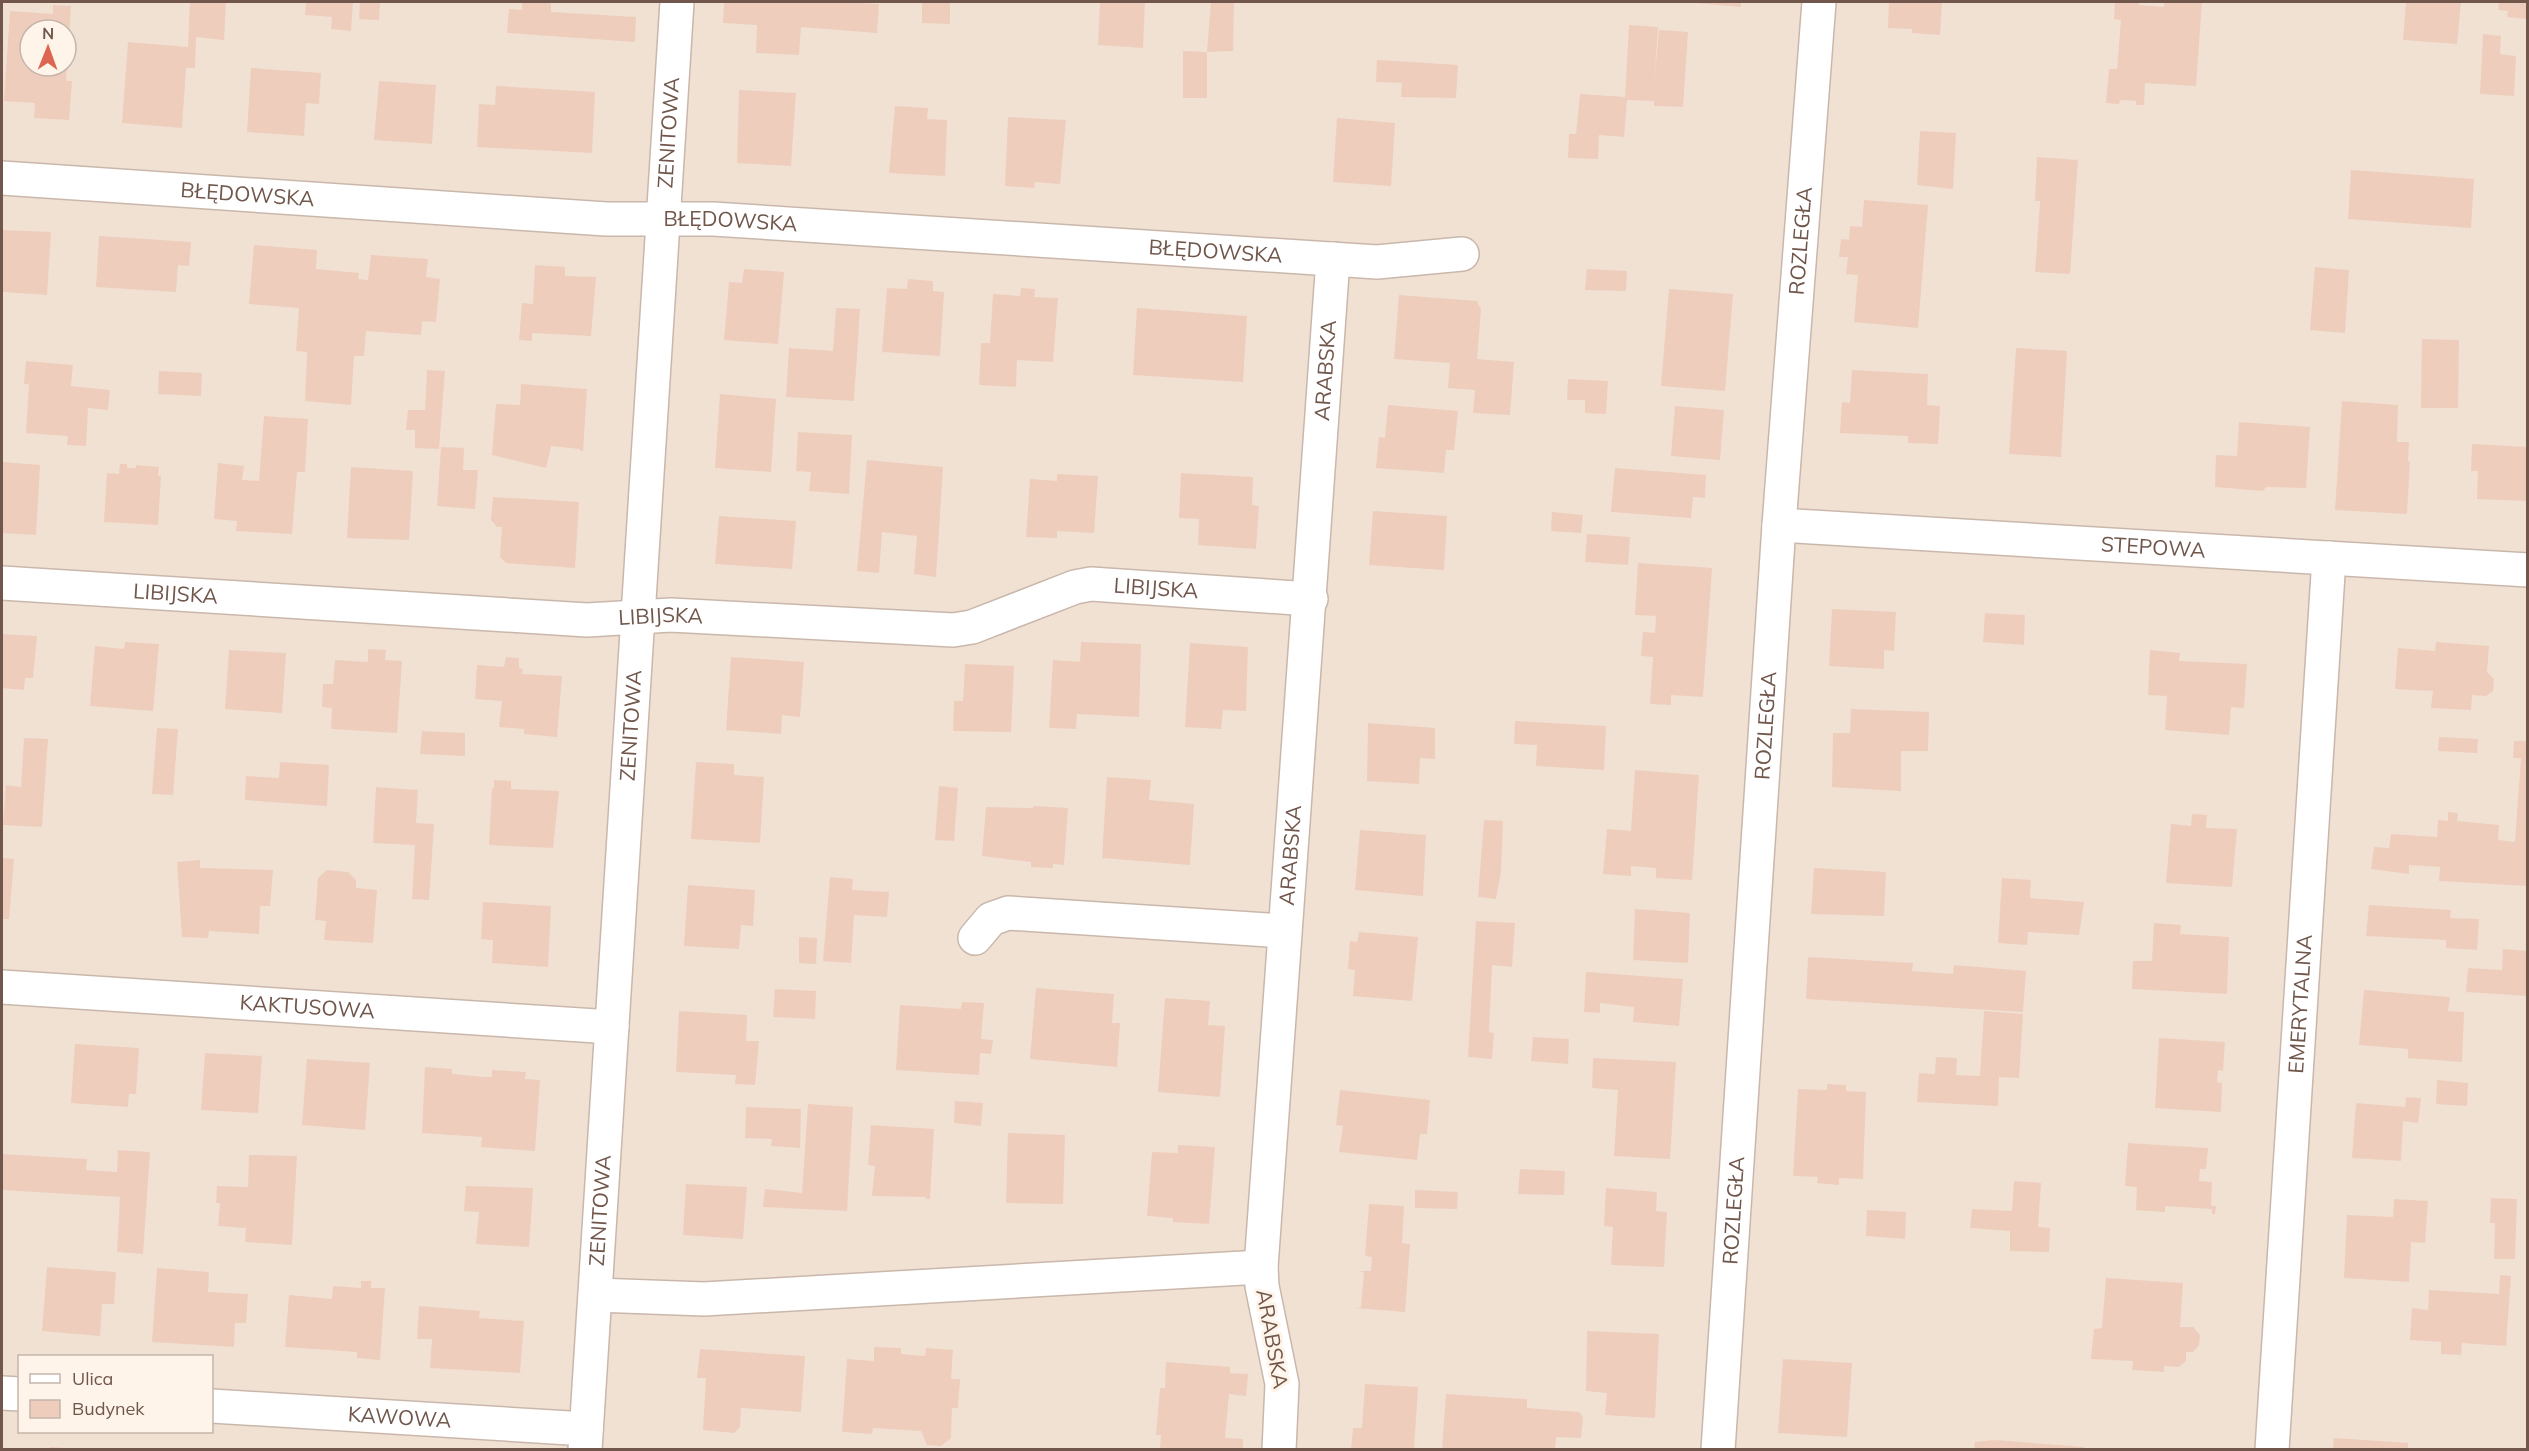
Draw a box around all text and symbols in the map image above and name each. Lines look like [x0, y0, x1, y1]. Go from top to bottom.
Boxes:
north arrow [18, 18, 78, 78]
text: N [42, 23, 54, 43]
street label: ZENITOWA [651, 76, 684, 189]
street label: BŁĘDOWSKA [180, 176, 316, 211]
street label: ROZLEGŁA [1783, 185, 1817, 296]
street label: BŁĘDOWSKA [664, 205, 799, 236]
street label: BŁĘDOWSKA [1148, 233, 1284, 268]
street label: ARABSKA [1308, 319, 1341, 421]
street label: STEPOWA [2100, 530, 2207, 563]
street label: LIBIJSKA [1113, 572, 1200, 603]
street label: LIBIJSKA [133, 577, 219, 609]
street label: LIBIJSKA [618, 601, 704, 630]
street label: ZENITOWA [614, 668, 647, 782]
street label: ROZLEGŁA [1748, 670, 1781, 780]
street label: ARABSKA [1273, 803, 1306, 906]
street label: EMERYTALNA [2282, 933, 2317, 1074]
street label: KAKTUSOWA [239, 989, 376, 1023]
street label: ZENITOWA [583, 1153, 616, 1267]
street label: ROZLEGŁA [1716, 1155, 1749, 1265]
street label: ARABSKA [1251, 1287, 1295, 1391]
legend [18, 1355, 213, 1433]
text: Ulica [72, 1367, 113, 1390]
text: Budynek [72, 1397, 145, 1420]
street label: KAWOWA [347, 1400, 453, 1433]

